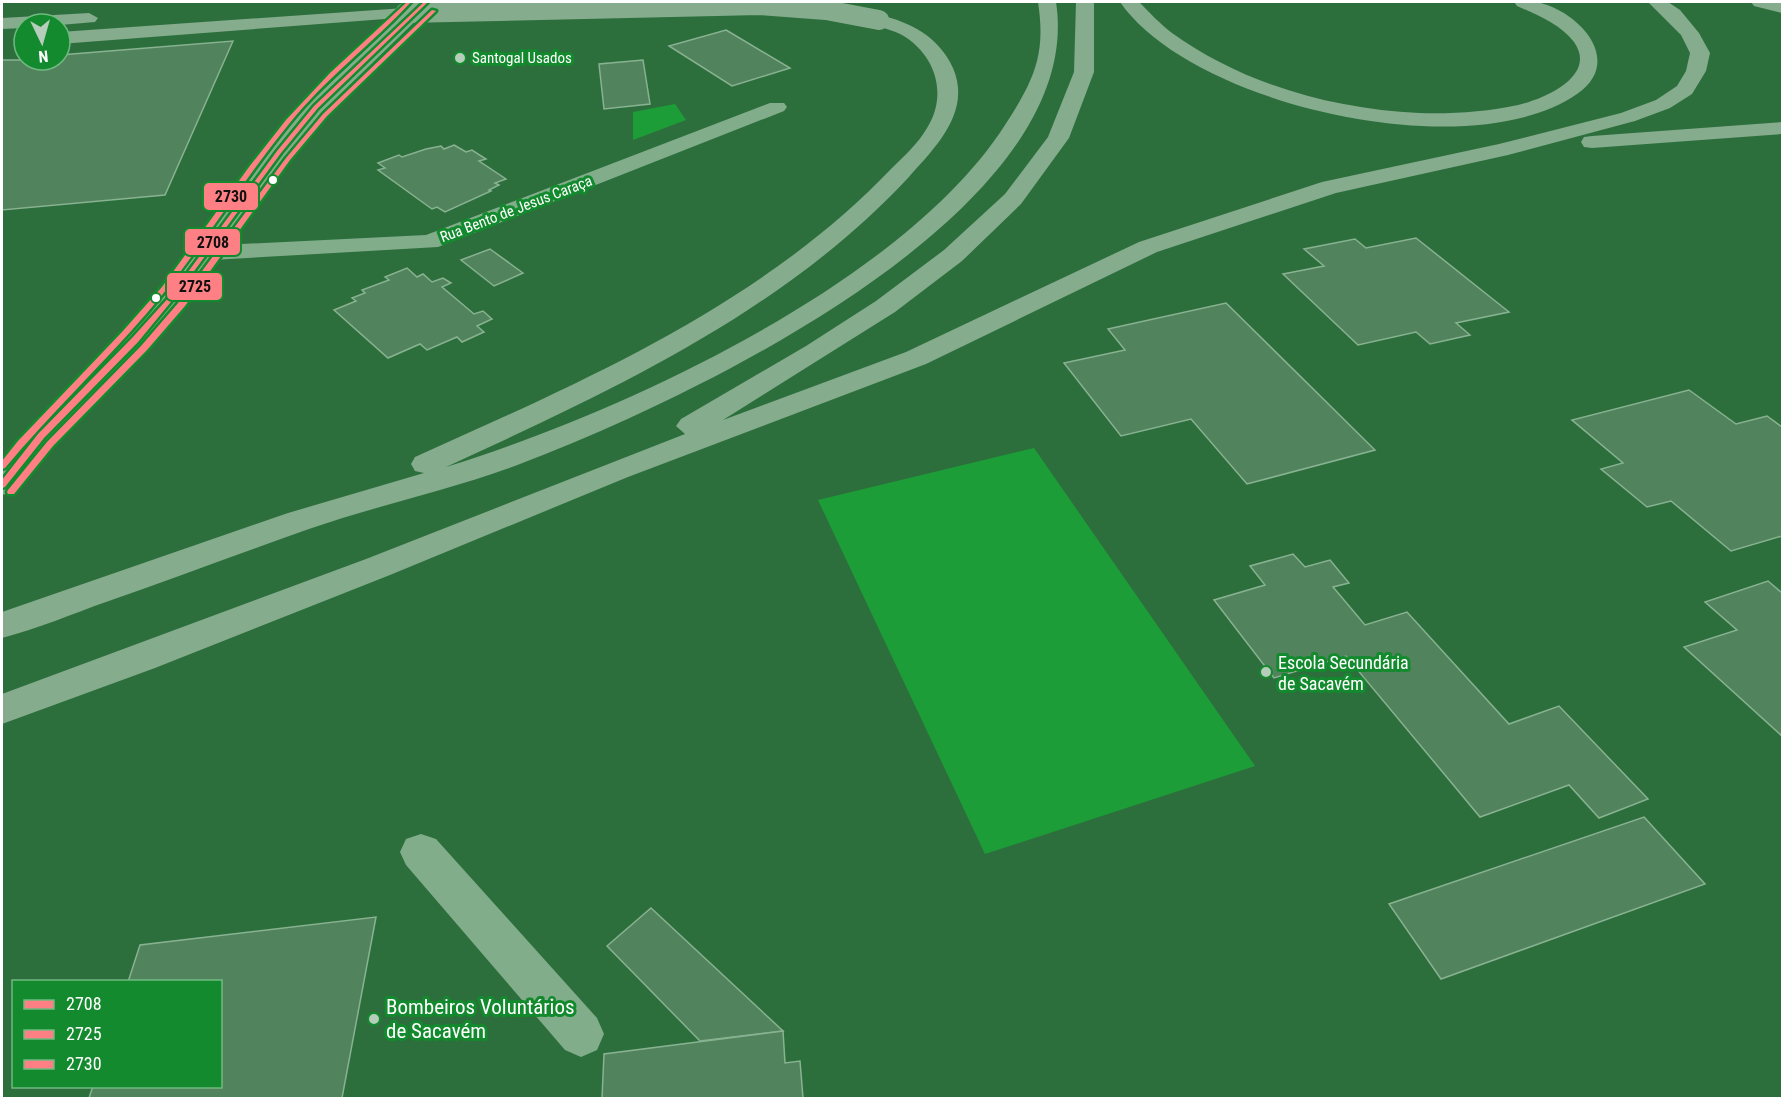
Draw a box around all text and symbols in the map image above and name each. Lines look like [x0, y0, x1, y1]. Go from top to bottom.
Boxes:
north arrow [12, 12, 72, 72]
text: N [38, 47, 49, 66]
place label: Santogal Usados [472, 49, 572, 67]
marker: Santogal Usados [453, 51, 467, 65]
street label: Rua Bento de Jesus Caraça [437, 172, 595, 246]
unlabelled marker [267, 174, 279, 186]
line badge: 2730 [203, 182, 259, 211]
text: 2730 [215, 187, 247, 206]
line badge: 2708 [184, 228, 241, 256]
text: 2708 [197, 233, 229, 252]
line badge: 2725 [166, 272, 223, 301]
text: 2725 [179, 277, 211, 296]
unlabelled marker [150, 292, 162, 304]
place label: Escola Secundária de Sacavém [1278, 652, 1409, 694]
marker: Escola Secundária de Sacavém [1259, 665, 1273, 679]
legend [12, 980, 222, 1088]
text: 2708 [66, 993, 102, 1014]
place label: Bombeiros Voluntários de Sacavém [386, 995, 575, 1043]
marker: Bombeiros Voluntários de Sacavém [367, 1012, 381, 1026]
text: 2725 [66, 1023, 102, 1044]
text: 2730 [66, 1053, 102, 1074]

